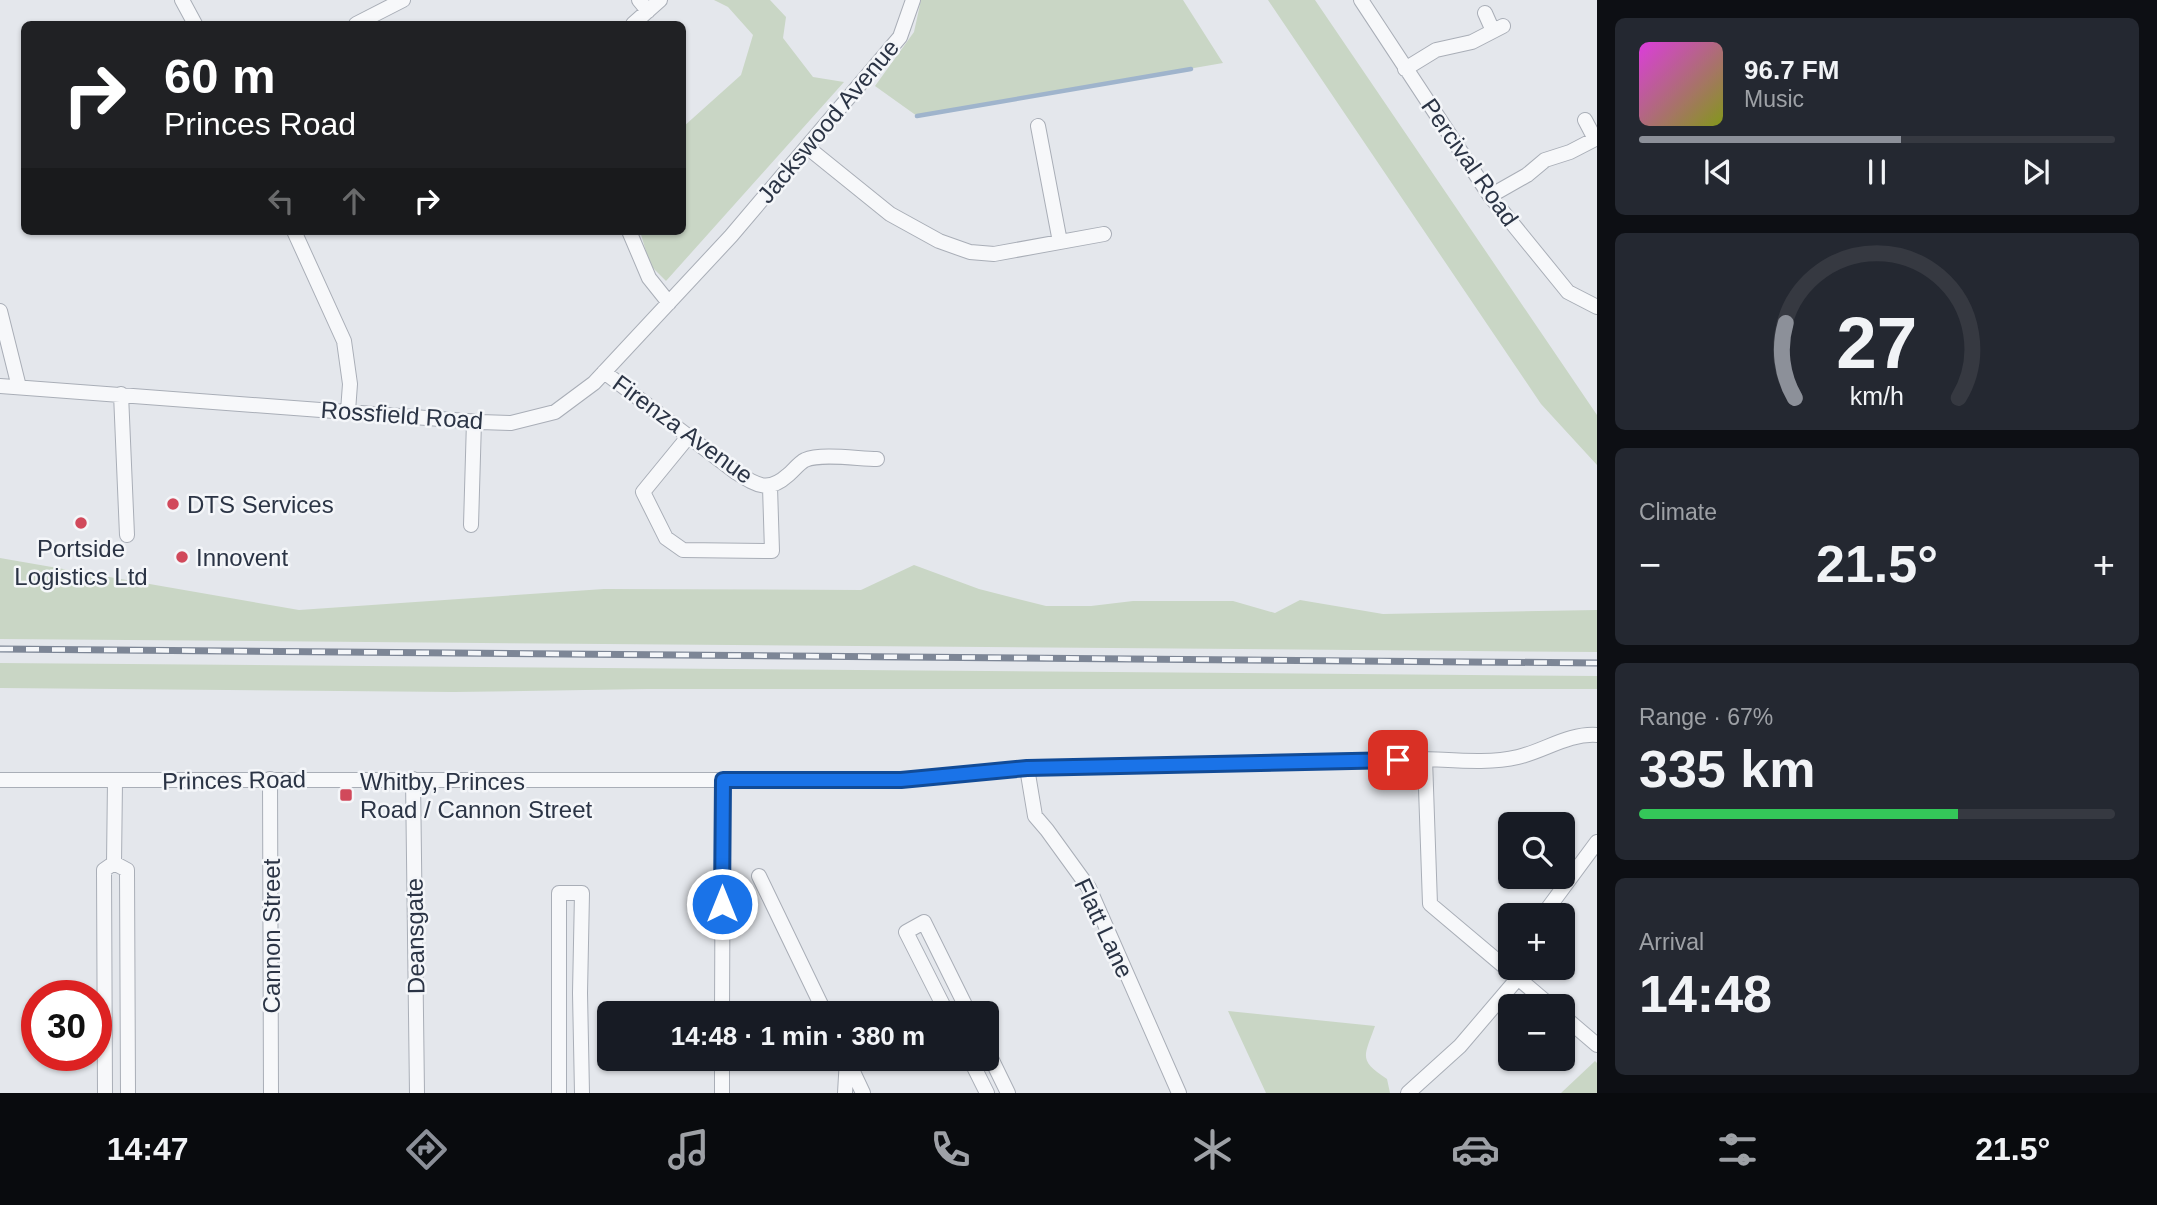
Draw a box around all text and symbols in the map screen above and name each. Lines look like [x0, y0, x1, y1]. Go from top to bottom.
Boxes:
street label: Jackswood Avenue [752, 34, 904, 208]
icon: right [49, 49, 140, 140]
text: 60 m [164, 49, 276, 103]
text: 96.7 FM [1744, 55, 1839, 85]
text: Music [1744, 86, 1804, 112]
street label: Percival Road [1416, 93, 1524, 231]
text: Princes Road [164, 106, 356, 142]
icon: previous [1699, 153, 1737, 191]
icon: pause [1858, 153, 1896, 191]
icon: next [2017, 153, 2055, 191]
icon: left [262, 182, 300, 220]
icon: ahead [335, 182, 373, 220]
icon: right [408, 182, 446, 220]
text: 27 [1837, 302, 1917, 383]
street label: Firenza Avenue [608, 369, 758, 489]
text: km/h [1850, 381, 1904, 409]
street label: Rossfield Road [320, 396, 484, 434]
place label: DTS Services [187, 491, 334, 518]
marker: DTS Services [165, 496, 181, 512]
text: Climate [1639, 499, 1717, 525]
marker: Portside Logistics Ltd [73, 515, 89, 531]
place label: Portside Logistics Ltd [14, 535, 148, 590]
text: 21.5° [1816, 535, 1938, 593]
place label: Innovent [196, 544, 288, 571]
text: − [1639, 544, 1661, 586]
text: + [2093, 544, 2115, 586]
marker: Innovent [174, 549, 190, 565]
text: Range · 67% [1639, 704, 1773, 730]
pin [1368, 730, 1428, 790]
text: 335 km [1639, 740, 1815, 798]
icon: arrive [1379, 741, 1417, 779]
street label: Princes Road [162, 765, 306, 795]
place label: Whitby, Princes Road / Cannon Street [360, 768, 592, 823]
marker: Whitby, Princes Road / Cannon Street [338, 787, 354, 803]
map controls [1498, 812, 1575, 1071]
button: search [1498, 812, 1575, 889]
street label: Cannon Street [258, 858, 285, 1013]
position arrow [685, 867, 759, 941]
street label: Flatt Lane [1069, 874, 1139, 982]
street label: Deansgate [400, 878, 430, 994]
button: + [1498, 903, 1575, 980]
text: Arrival [1639, 929, 1704, 955]
text: 14:48 [1639, 965, 1772, 1023]
speed limit sign: 30 [21, 980, 112, 1071]
button: − [1498, 994, 1575, 1071]
text: 14:48 · 1 min · 380 m [671, 1021, 925, 1051]
icon: directions [402, 1125, 451, 1174]
icon: music [664, 1125, 713, 1174]
icon: phone [926, 1125, 975, 1174]
icon: climate [1188, 1125, 1237, 1174]
icon: car [1451, 1125, 1500, 1174]
icon: filters [1713, 1125, 1762, 1174]
text: 14:47 [107, 1131, 188, 1167]
text: 21.5° [1975, 1131, 2050, 1167]

